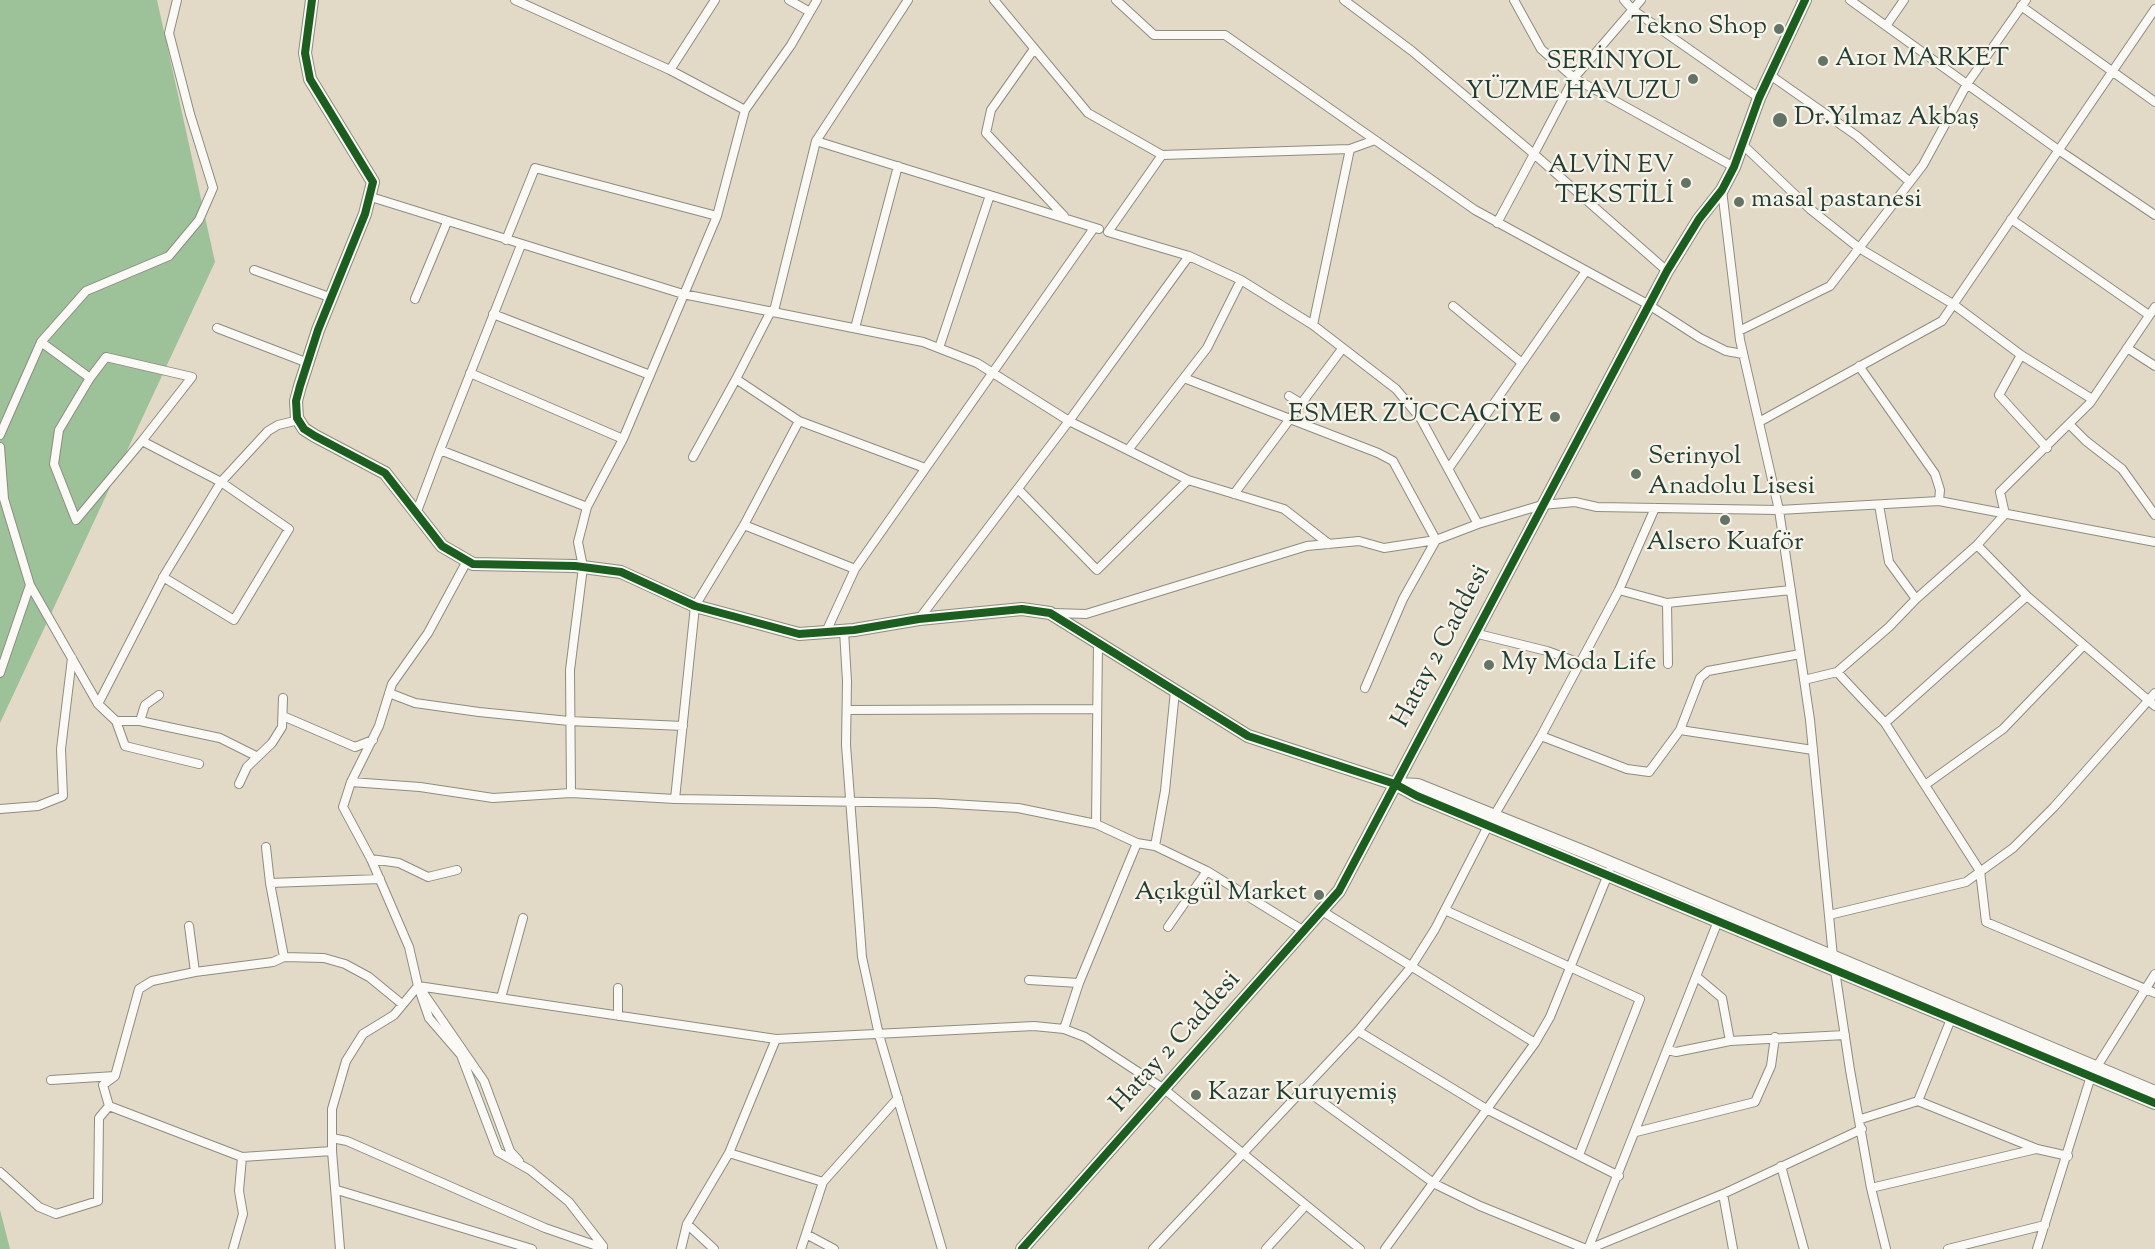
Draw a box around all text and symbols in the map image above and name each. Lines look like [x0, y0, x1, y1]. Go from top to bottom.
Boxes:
place label: Tekno Shop [1631, 13, 1767, 45]
marker: Tekno Shop [1772, 22, 1786, 36]
place label: A101 MARKET [1835, 45, 2009, 77]
place label: SERİNYOL YÜZME HAVUZU [1466, 48, 1681, 110]
marker: A101 MARKET [1816, 54, 1830, 68]
marker: SERİNYOL YÜZME HAVUZU [1686, 72, 1700, 86]
place label: Dr.Yılmaz Akbaş [1794, 104, 1979, 136]
marker: Dr.Yılmaz Akbaş [1771, 111, 1789, 129]
place label: ALVİN EV TEKSTİLİ [1548, 152, 1674, 213]
marker: ALVİN EV TEKSTİLİ [1679, 176, 1693, 190]
place label: masal pastanesi [1751, 186, 1922, 218]
marker: masal pastanesi [1732, 195, 1746, 209]
place label: ESMER ZÜCCACİYE [1288, 401, 1543, 433]
marker: ESMER ZÜCCACİYE [1548, 410, 1562, 424]
place label: Serinyol Anadolu Lisesi [1648, 443, 1815, 504]
marker: Serinyol Anadolu Lisesi [1629, 467, 1643, 481]
marker: Alsero Kuaför [1718, 513, 1732, 527]
place label: Alsero Kuaför [1646, 529, 1804, 561]
street label: Hatay 2 Caddesi [1387, 560, 1499, 734]
place label: My Moda Life [1501, 649, 1657, 681]
marker: My Moda Life [1482, 658, 1496, 672]
place label: Açıkgül Market [1134, 879, 1307, 911]
marker: Açıkgül Market [1312, 888, 1326, 902]
street label: Hatay 2 Caddesi [1105, 966, 1249, 1120]
place label: Kazar Kuruyemiş [1208, 1079, 1397, 1111]
marker: Kazar Kuruyemiş [1189, 1088, 1203, 1102]

